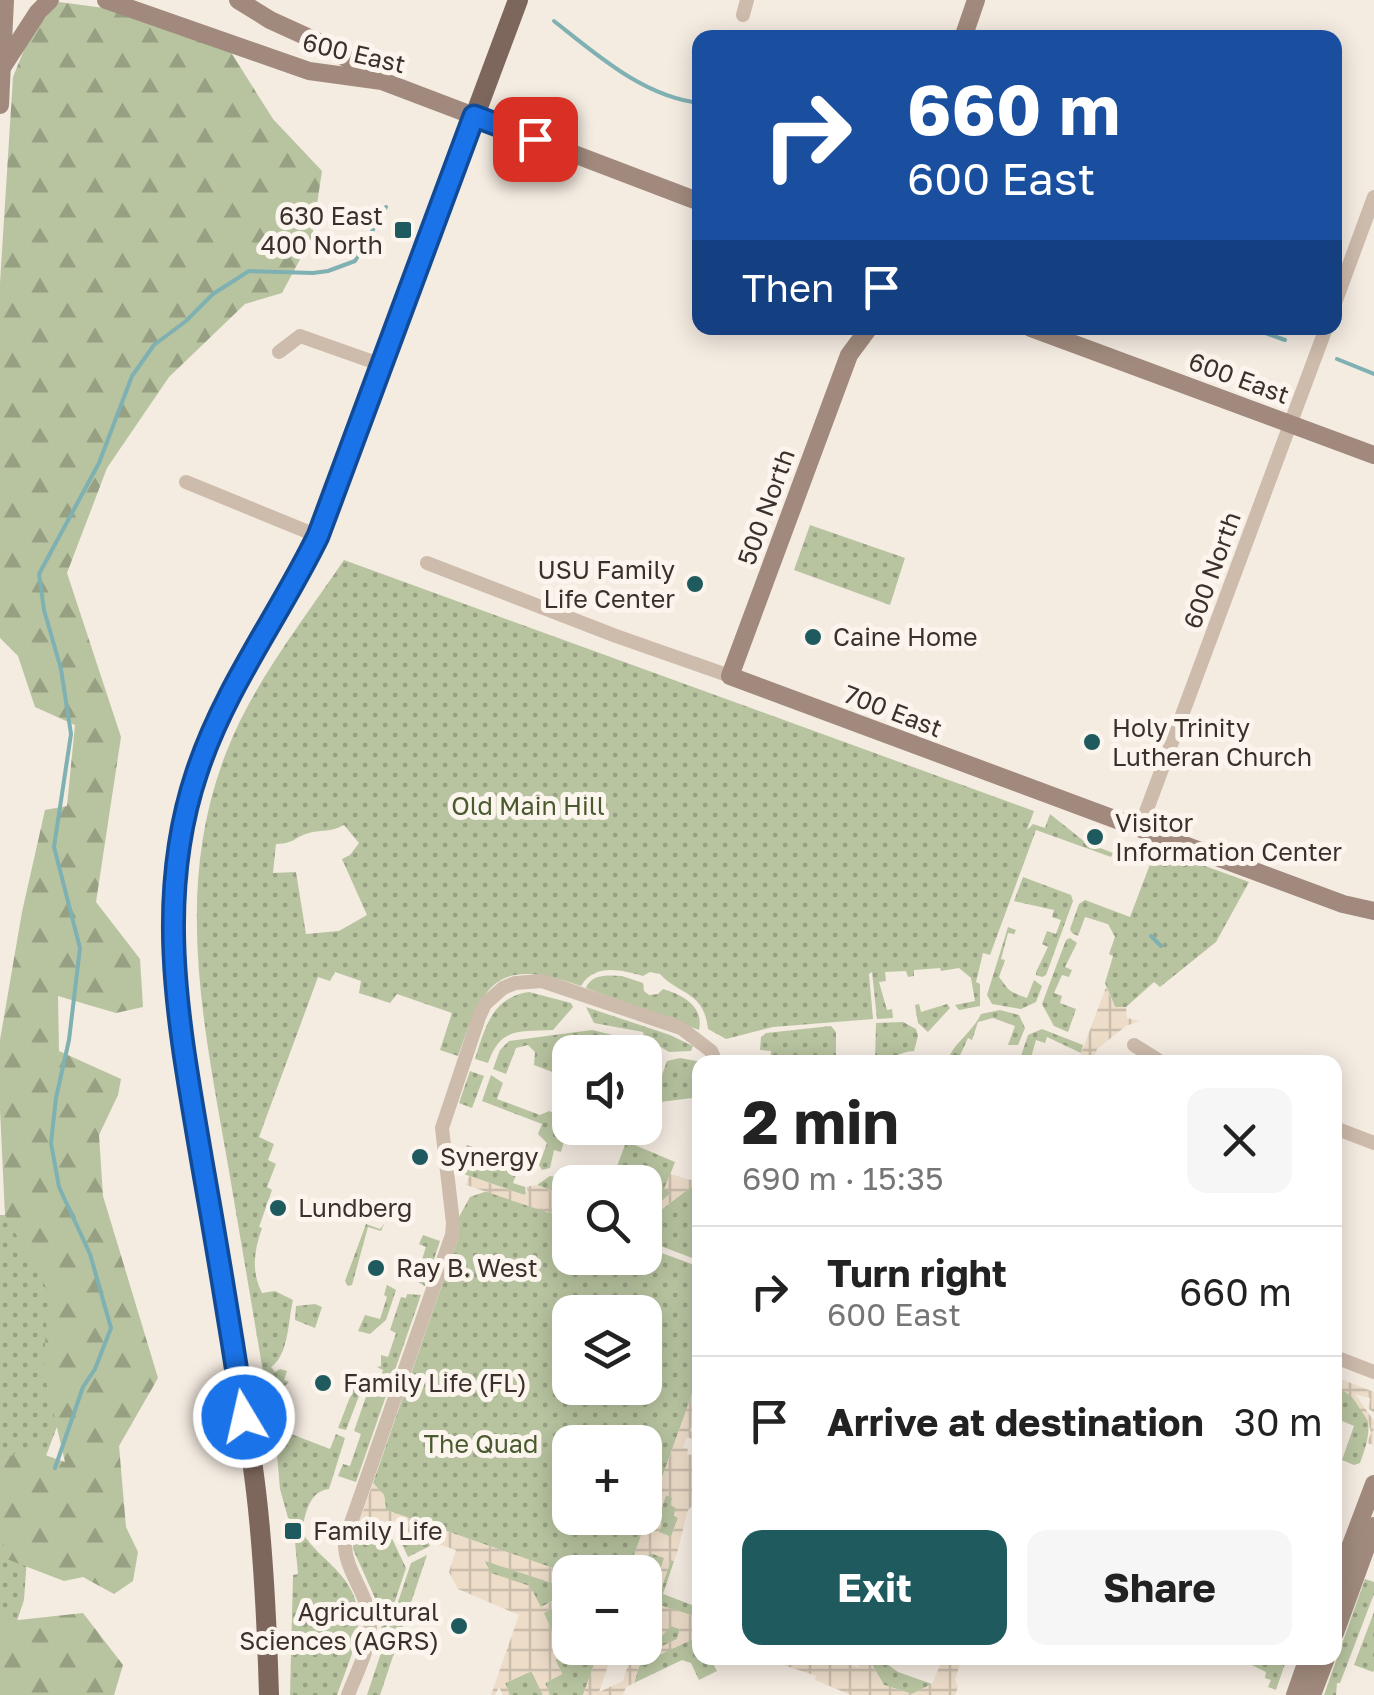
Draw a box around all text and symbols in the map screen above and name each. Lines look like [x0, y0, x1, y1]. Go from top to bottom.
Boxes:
street label: 600 East [300, 26, 409, 79]
text: 660 m [907, 66, 1120, 150]
icon: right [742, 70, 872, 200]
pin [493, 97, 578, 182]
icon: arrive [508, 112, 563, 167]
text: 600 East [907, 151, 1096, 205]
place label: 630 East 400 North [261, 200, 383, 260]
marker: 630 East 400 North [392, 219, 414, 241]
icon: arrive [854, 260, 909, 315]
text: Then [742, 265, 834, 310]
street label: 600 East [1185, 345, 1294, 410]
street label: 500 North [730, 444, 801, 569]
street label: 600 North [1176, 507, 1247, 632]
place label: USU Family Life Center [537, 554, 675, 614]
marker: USU Family Life Center [684, 573, 706, 595]
place label: Caine Home [833, 621, 978, 652]
marker: Caine Home [802, 626, 824, 648]
street label: 700 East [840, 678, 947, 743]
place label: Holy Trinity Lutheran Church [1112, 712, 1312, 772]
marker: Holy Trinity Lutheran Church [1081, 731, 1103, 753]
park label: Old Main Hill [451, 790, 605, 821]
place label: Visitor Information Center [1115, 807, 1342, 867]
marker: Visitor Information Center [1084, 826, 1106, 848]
map controls [552, 1035, 662, 1665]
button: sound [552, 1035, 662, 1145]
text: 2 min [742, 1085, 899, 1157]
button: close [1187, 1088, 1292, 1193]
place label: Synergy [440, 1141, 539, 1172]
marker: Synergy [409, 1146, 431, 1168]
text: 690 m · 15:35 [742, 1159, 943, 1197]
button: search [552, 1165, 662, 1275]
place label: Lundberg [298, 1192, 412, 1223]
marker: Lundberg [267, 1197, 289, 1219]
text: Turn right [827, 1250, 1007, 1295]
place label: Ray B. West [396, 1252, 538, 1283]
marker: Ray B. West [365, 1257, 387, 1279]
icon: right [742, 1264, 797, 1319]
text: 660 m [1179, 1269, 1292, 1314]
button: layers [552, 1295, 662, 1405]
text: 600 East [827, 1295, 961, 1333]
position arrow [192, 1365, 296, 1469]
place label: Family Life (FL) [343, 1367, 527, 1398]
marker: Family Life (FL) [312, 1372, 334, 1394]
icon: arrive [742, 1394, 797, 1449]
text: Arrive at destination [827, 1399, 1204, 1444]
text: 30 m [1234, 1399, 1323, 1444]
button: + [552, 1425, 662, 1535]
park label: The Quad [424, 1428, 538, 1459]
place label: Family Life [313, 1515, 442, 1546]
marker: Family Life [282, 1520, 304, 1542]
button: Exit [742, 1530, 1007, 1645]
button: Share [1027, 1530, 1292, 1645]
button: − [552, 1555, 662, 1665]
place label: Agricultural Sciences (AGRS) [239, 1596, 439, 1656]
marker: Agricultural Sciences (AGRS) [448, 1615, 470, 1637]

